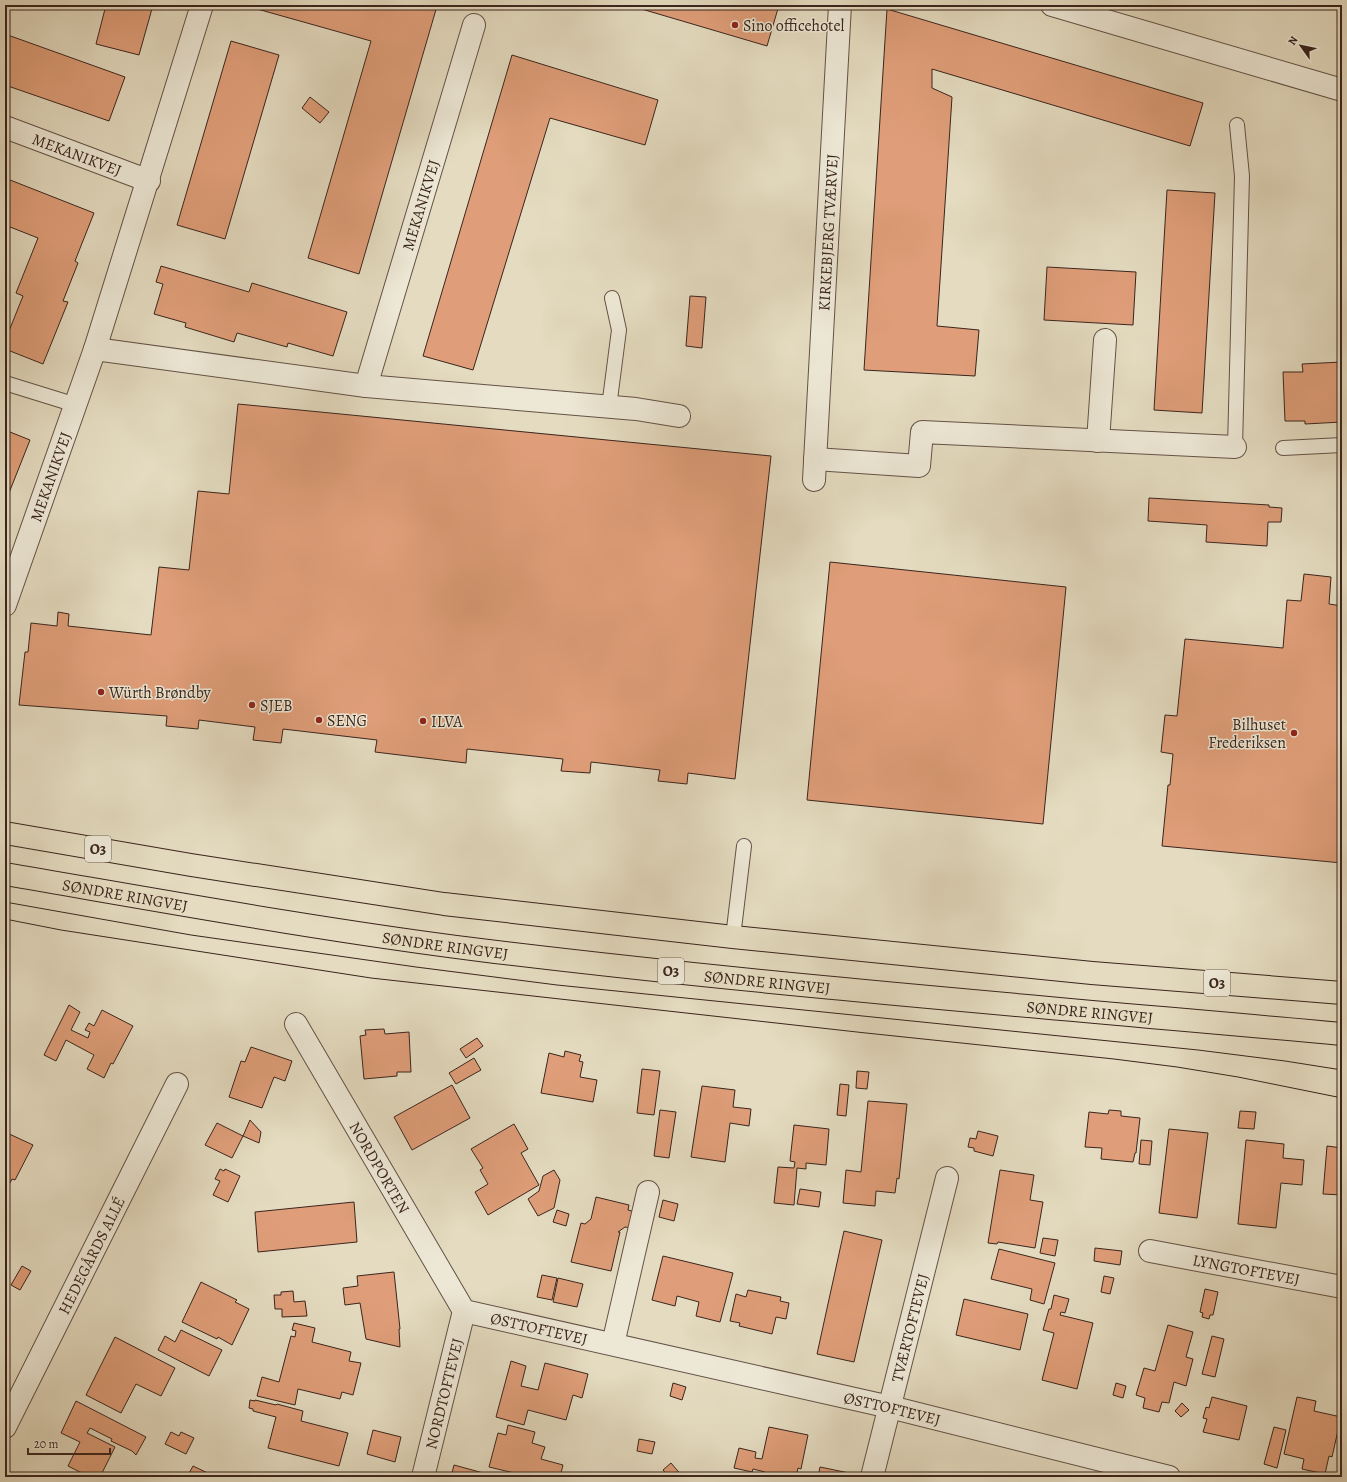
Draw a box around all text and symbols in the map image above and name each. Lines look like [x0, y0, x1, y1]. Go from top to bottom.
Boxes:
place label: Sino officehotel [743, 15, 845, 37]
marker: Sino officehotel [730, 20, 740, 30]
north arrow [1281, 26, 1321, 66]
text: N [1285, 33, 1302, 48]
street label: MEKANIKVEJ [29, 128, 125, 182]
street label: KIRKEBJERG TVÆRVEJ [813, 153, 844, 312]
street label: MEKANIKVEJ [397, 157, 445, 253]
street label: MEKANIKVEJ [25, 429, 77, 525]
place label: Würth Brøndby [108, 682, 212, 704]
marker: Würth Brøndby [96, 687, 106, 697]
place label: SJEB [260, 695, 293, 717]
marker: SJEB [247, 700, 257, 710]
place label: SENG [327, 710, 367, 732]
place label: ILVA [431, 711, 463, 733]
place label: Bilhuset Frederiksen [1208, 714, 1286, 754]
marker: SENG [314, 715, 324, 725]
marker: ILVA [418, 716, 428, 726]
marker: Bilhuset Frederiksen [1289, 728, 1299, 738]
road number: O3 [85, 836, 111, 862]
street label: SØNDRE RINGVEJ [61, 874, 189, 917]
street label: SØNDRE RINGVEJ [381, 927, 509, 965]
road number: O3 [658, 958, 684, 984]
street label: SØNDRE RINGVEJ [703, 965, 831, 1000]
road number: O3 [1204, 970, 1230, 996]
street label: SØNDRE RINGVEJ [1025, 996, 1154, 1029]
street label: NORDPORTEN [343, 1118, 415, 1218]
street label: HEDEGÅRDS ALLÉ [53, 1193, 131, 1318]
street label: LYNGTOFTEVEJ [1191, 1249, 1302, 1291]
street label: TVÆRTOFTEVEJ [886, 1271, 935, 1384]
street label: ØSTTOFTEVEJ [488, 1307, 590, 1351]
street label: NORDTOFTEVEJ [420, 1336, 469, 1452]
street label: ØSTTOFTEVEJ [841, 1387, 943, 1431]
scale bar [28, 1430, 110, 1456]
text: 20 m [34, 1436, 58, 1452]

